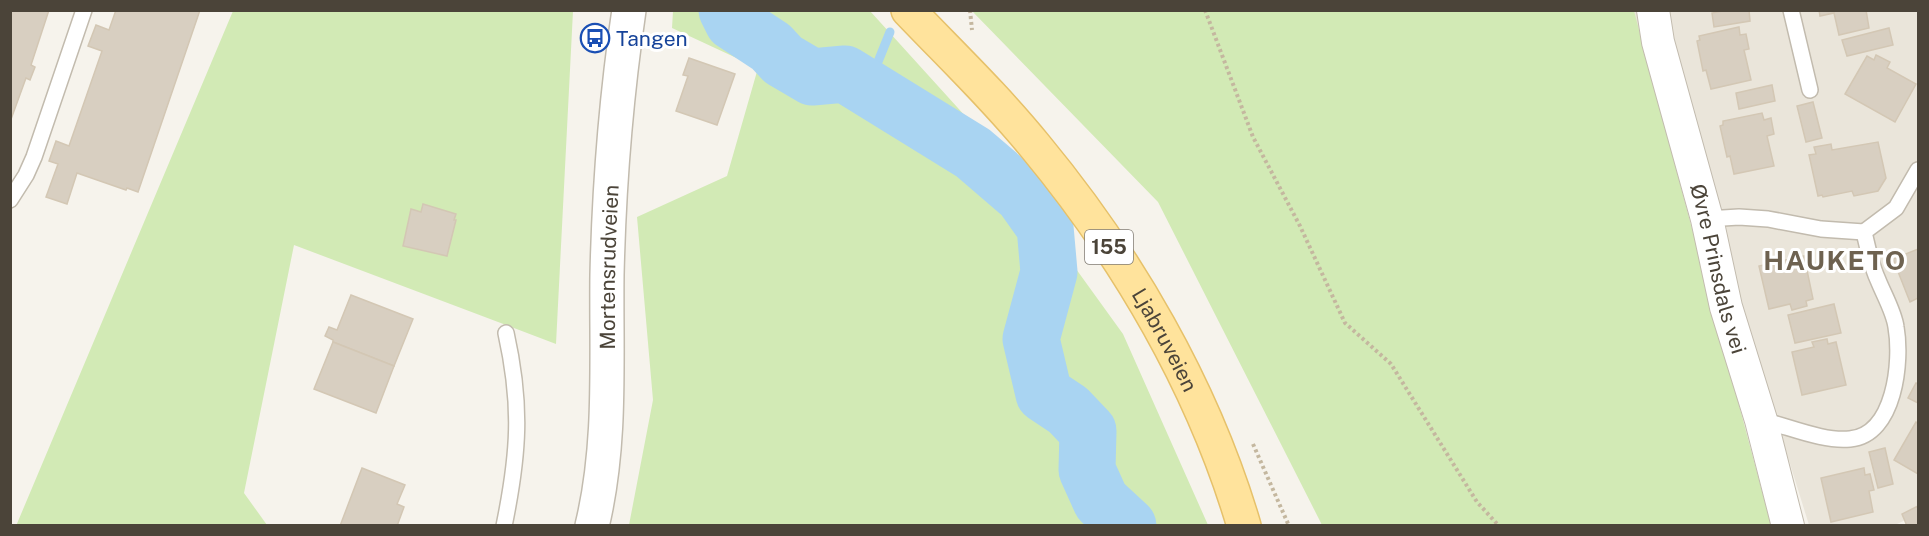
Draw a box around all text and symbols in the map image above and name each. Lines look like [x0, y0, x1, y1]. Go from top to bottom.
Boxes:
bus stop icon: Tangen [579, 22, 611, 54]
place label: Tangen [616, 26, 688, 51]
street label: Øvre Prinsdals vei [1685, 181, 1752, 357]
street label: Mortensrudveien [594, 184, 623, 350]
road number: 155 [1085, 230, 1133, 264]
district label: HAUKETO [1763, 244, 1907, 276]
street label: Ljabruveien [1127, 283, 1203, 395]

